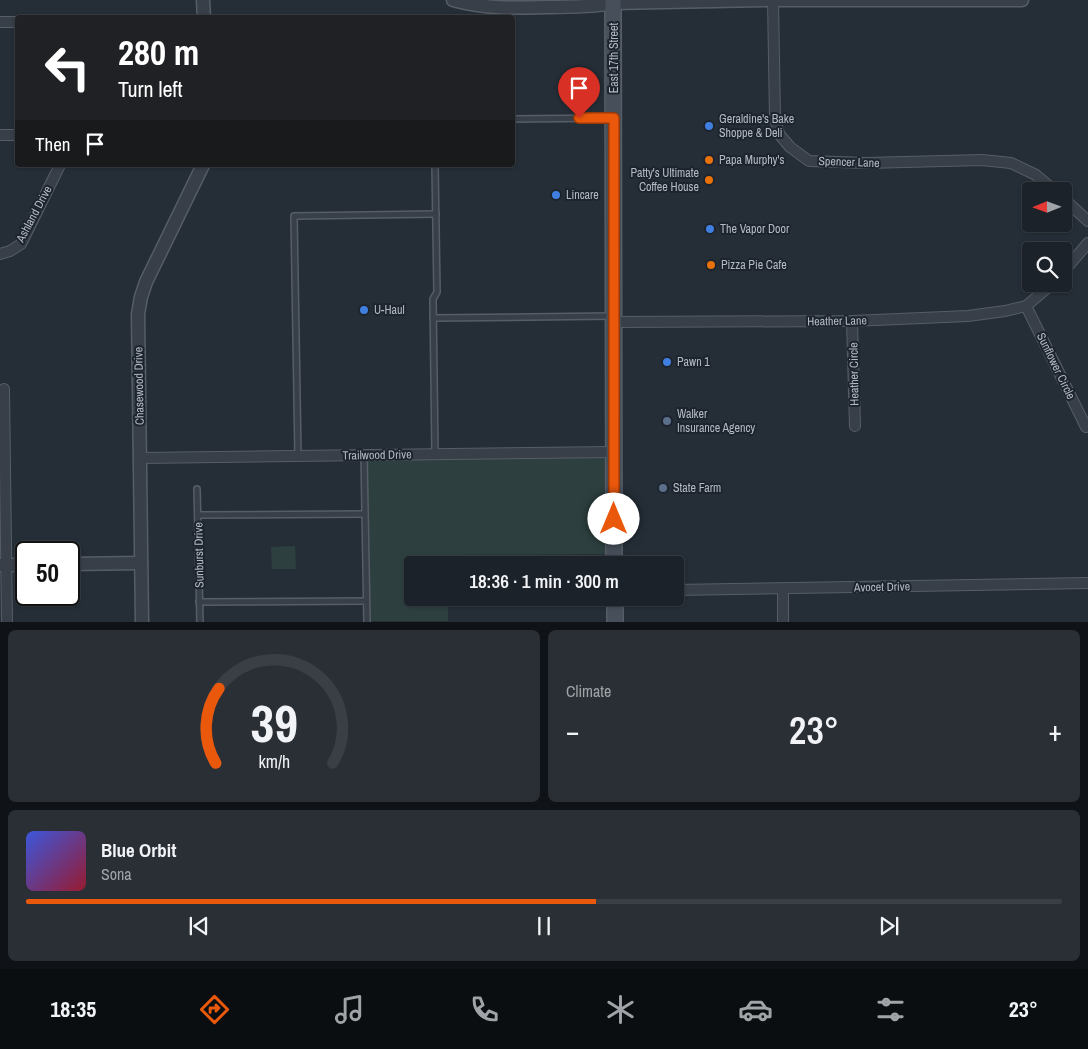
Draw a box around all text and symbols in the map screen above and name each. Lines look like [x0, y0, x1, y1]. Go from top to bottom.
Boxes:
street label: East 17th Street [606, 22, 622, 93]
text: 280 m [118, 29, 199, 76]
icon: left [35, 35, 100, 100]
pin [558, 67, 600, 118]
text: Turn left [118, 74, 183, 104]
icon: arrive [565, 74, 593, 102]
place label: Geraldine's Bake Shoppe & Deli [719, 111, 794, 141]
marker: Geraldine's Bake Shoppe & Deli [703, 120, 715, 132]
icon: arrive [81, 130, 109, 158]
text: Then [35, 131, 71, 157]
place label: Papa Murphy's [719, 152, 784, 168]
street label: Spencer Lane [818, 153, 880, 171]
marker: Papa Murphy's [703, 154, 715, 166]
place label: Patty's Ultimate Coffee House [630, 165, 699, 195]
marker: Patty's Ultimate Coffee House [703, 174, 715, 186]
north arrow [1022, 182, 1072, 232]
map controls [1022, 182, 1072, 292]
street label: Ashland Drive [12, 183, 56, 246]
place label: Lincare [566, 187, 599, 203]
marker: Lincare [550, 189, 562, 201]
place label: The Vapor Door [720, 221, 790, 237]
marker: The Vapor Door [704, 223, 716, 235]
button: search [1022, 242, 1072, 292]
place label: Pizza Pie Cafe [721, 257, 787, 273]
marker: Pizza Pie Cafe [705, 259, 717, 271]
place label: U-Haul [374, 302, 405, 318]
marker: U-Haul [358, 304, 370, 316]
street label: Heather Lane [807, 312, 867, 330]
street label: Sunflower Circle [1033, 330, 1079, 402]
street label: Heather Circle [845, 342, 863, 406]
street label: Chasewood Drive [130, 347, 148, 425]
place label: Pawn 1 [677, 354, 710, 370]
marker: Pawn 1 [661, 356, 673, 368]
place label: Walker Insurance Agency [677, 406, 755, 436]
marker: Walker Insurance Agency [661, 415, 673, 427]
street label: Trailwood Drive [342, 446, 412, 464]
place label: State Farm [673, 480, 721, 496]
marker: State Farm [657, 482, 669, 494]
position arrow [587, 492, 639, 544]
street label: Sunburst Drive [190, 522, 208, 588]
speed limit sign: 50 [15, 541, 80, 606]
text: 18:36 · 1 min · 300 m [469, 568, 619, 594]
street label: Avocet Drive [853, 579, 910, 596]
text: Climate [566, 680, 611, 702]
text: 39 [250, 688, 298, 758]
text: 23° [789, 705, 839, 756]
text: − [566, 712, 579, 750]
text: + [1049, 712, 1062, 750]
text: km/h [258, 750, 290, 774]
text: Blue Orbit [101, 837, 176, 863]
text: Sona [101, 863, 132, 885]
icon: previous [185, 912, 213, 940]
icon: pause [530, 912, 558, 940]
icon: next [875, 912, 903, 940]
icon: directions [197, 992, 232, 1027]
icon: music [332, 992, 367, 1027]
icon: phone [467, 992, 502, 1027]
icon: climate [603, 992, 638, 1027]
icon: car [738, 992, 773, 1027]
icon: filters [873, 992, 908, 1027]
text: 18:35 [50, 994, 96, 1024]
text: 23° [1009, 994, 1038, 1024]

